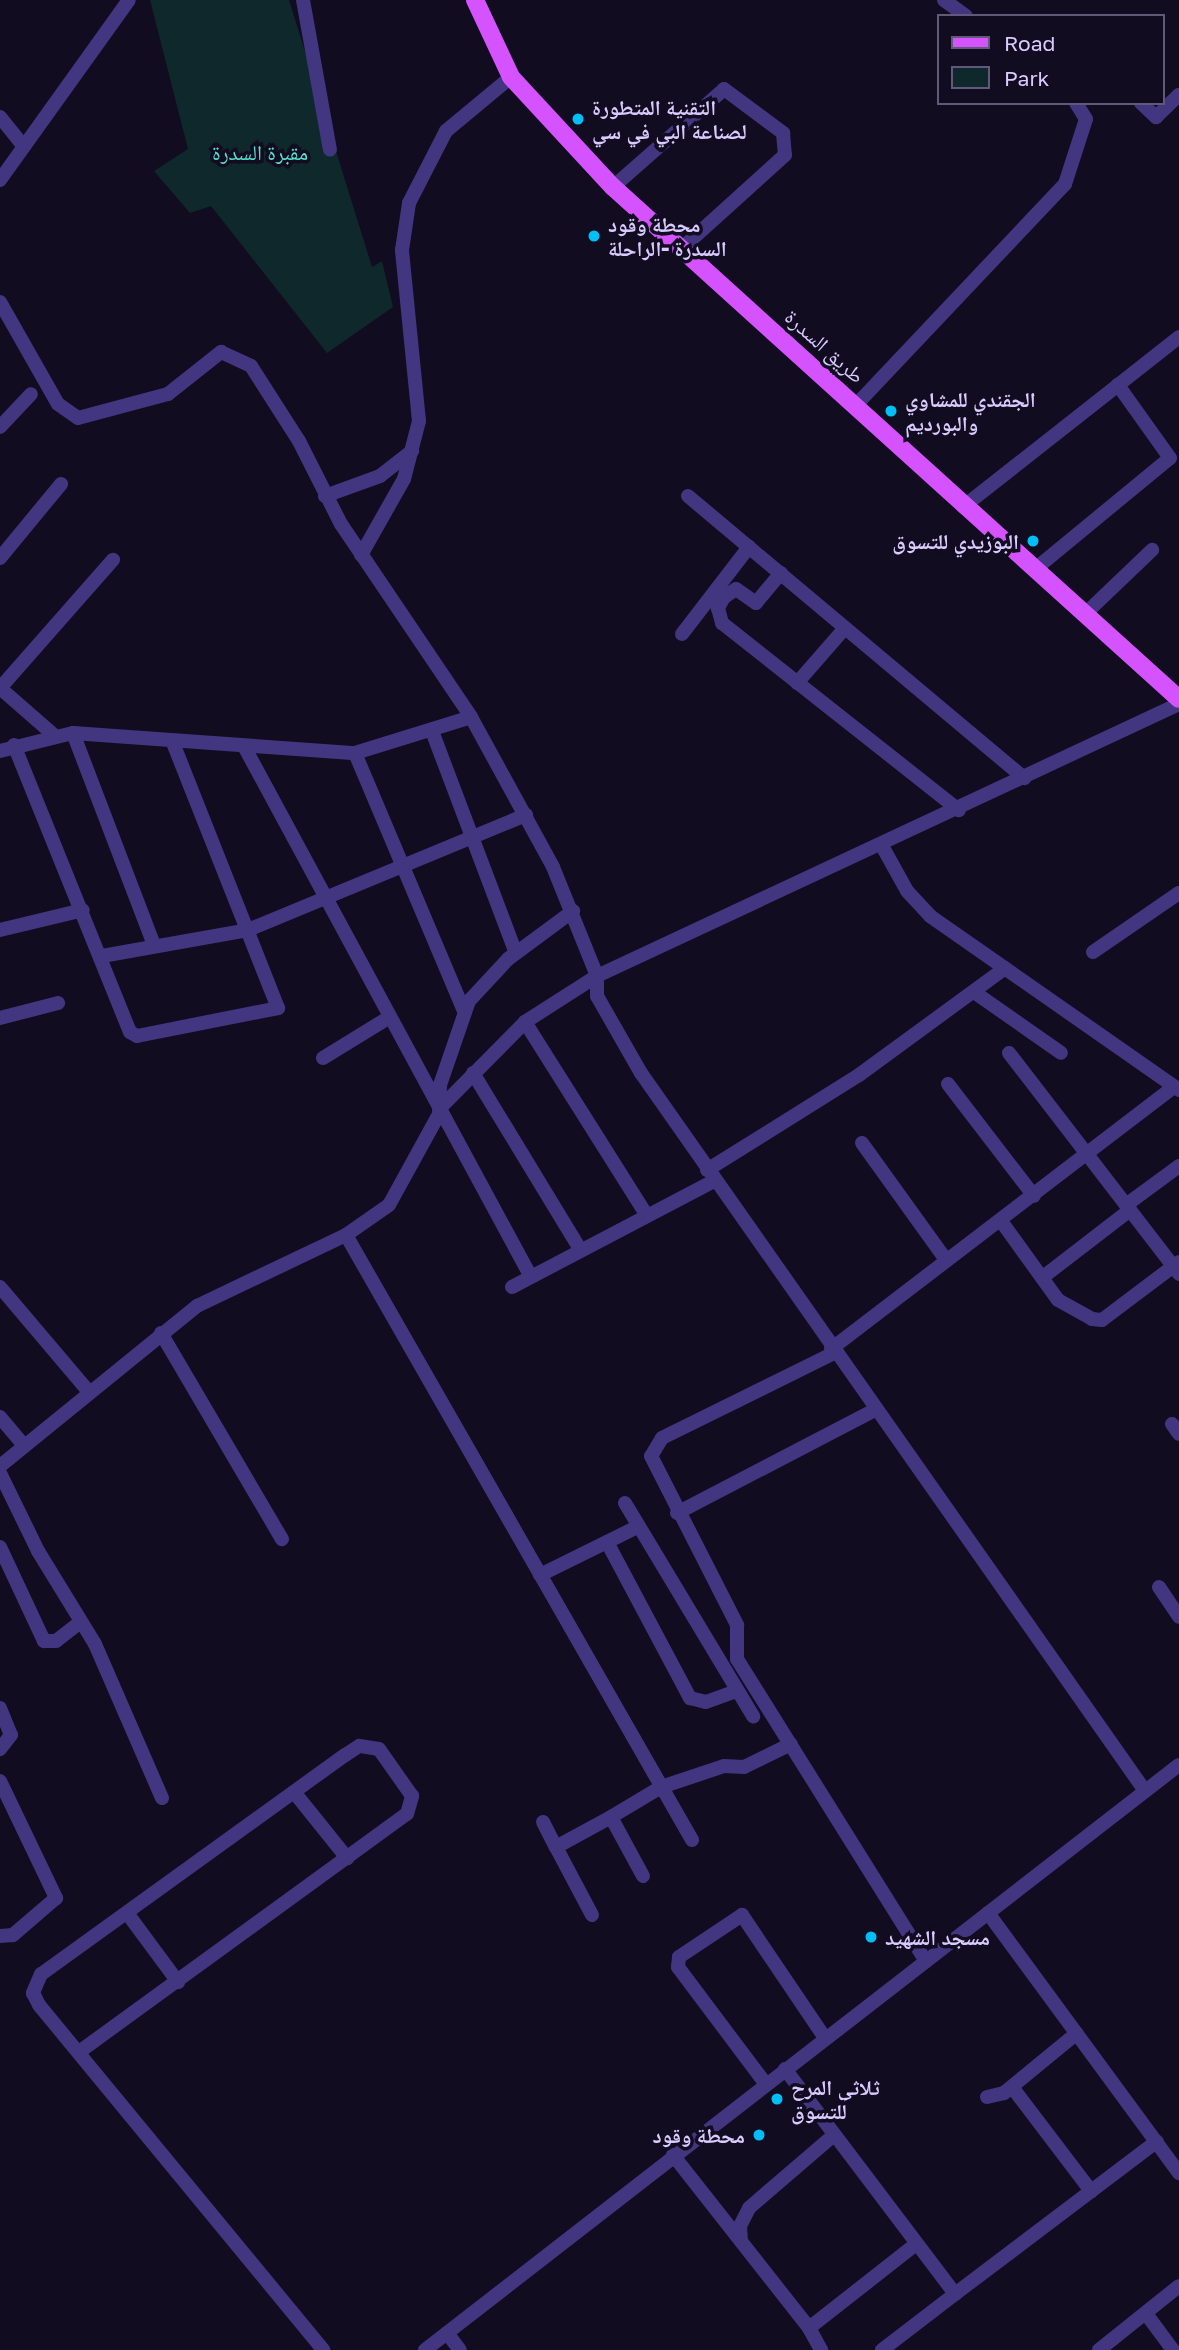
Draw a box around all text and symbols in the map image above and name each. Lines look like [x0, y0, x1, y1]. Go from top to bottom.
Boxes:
legend [937, 14, 1165, 105]
text: Road [1004, 30, 1055, 56]
text: Park [1004, 65, 1049, 91]
place label: التقنية المتطورة لصناعة البي في سي [592, 94, 747, 144]
marker: التقنية المتطورة لصناعة البي في سي [570, 111, 586, 127]
park label: مقبرة السدرة [212, 139, 308, 165]
place label: محطة وقود السدرة -الراحلة [608, 211, 727, 261]
marker: محطة وقود السدرة -الراحلة [586, 228, 602, 244]
street label: طريق السدرة [780, 304, 870, 388]
place label: الجقندي للمشاوي والبورديم [905, 386, 1036, 436]
marker: الجقندي للمشاوي والبورديم [883, 403, 899, 419]
place label: البوزيدي للتسوق [892, 528, 1019, 554]
marker: البوزيدي للتسوق [1025, 533, 1041, 549]
place label: مسجد الشهيد [885, 1924, 990, 1950]
marker: مسجد الشهيد [863, 1929, 879, 1945]
place label: ثلاثي المرح للتسوق [791, 2074, 880, 2124]
marker: ثلاثي المرح للتسوق [769, 2091, 785, 2107]
place label: محطة وقود [653, 2122, 745, 2148]
marker: محطة وقود [751, 2127, 767, 2143]

